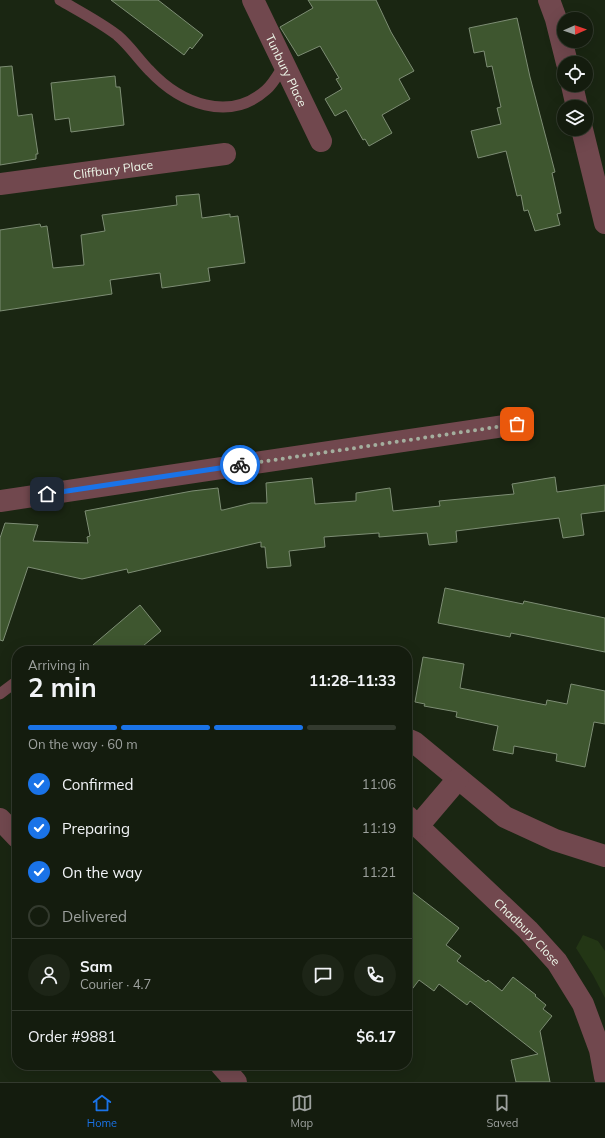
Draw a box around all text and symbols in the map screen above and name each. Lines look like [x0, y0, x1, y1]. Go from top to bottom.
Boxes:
north arrow [557, 12, 593, 48]
map controls [557, 12, 593, 136]
street label: Tunbury Place [263, 31, 311, 109]
button: locate [557, 56, 593, 92]
button: layers [557, 100, 593, 136]
street label: Cliffbury Place [72, 156, 154, 182]
pin [500, 407, 534, 441]
icon: bag [506, 413, 528, 435]
courier [220, 445, 260, 485]
icon: bike [229, 454, 251, 476]
pin [30, 477, 64, 511]
icon: home [36, 483, 58, 505]
text: Arriving in [28, 657, 90, 673]
text: 2 min [28, 671, 97, 704]
text: 11:28–11:33 [309, 671, 396, 690]
text: On the way · 60 m [28, 736, 138, 752]
icon: check [28, 773, 50, 795]
text: Confirmed [62, 775, 133, 794]
text: 11:06 [362, 776, 396, 792]
icon: check [28, 817, 50, 839]
text: Preparing [62, 819, 130, 838]
text: 11:19 [362, 820, 396, 836]
icon: check [28, 861, 50, 883]
text: On the way [62, 863, 142, 882]
text: 11:21 [362, 864, 396, 880]
street label: Chadbury Close [491, 895, 564, 968]
text: Delivered [62, 907, 127, 926]
button: person [28, 954, 70, 996]
button: chat [302, 954, 344, 996]
button: phone [354, 954, 396, 996]
text: Sam [80, 957, 112, 976]
text: Courier · 4.7 [80, 976, 151, 992]
text: Order #9881 [28, 1027, 116, 1046]
text: $6.17 [356, 1027, 396, 1046]
tab: Home [87, 1092, 117, 1130]
tab: Map [290, 1092, 313, 1130]
tab: Saved [487, 1092, 518, 1130]

